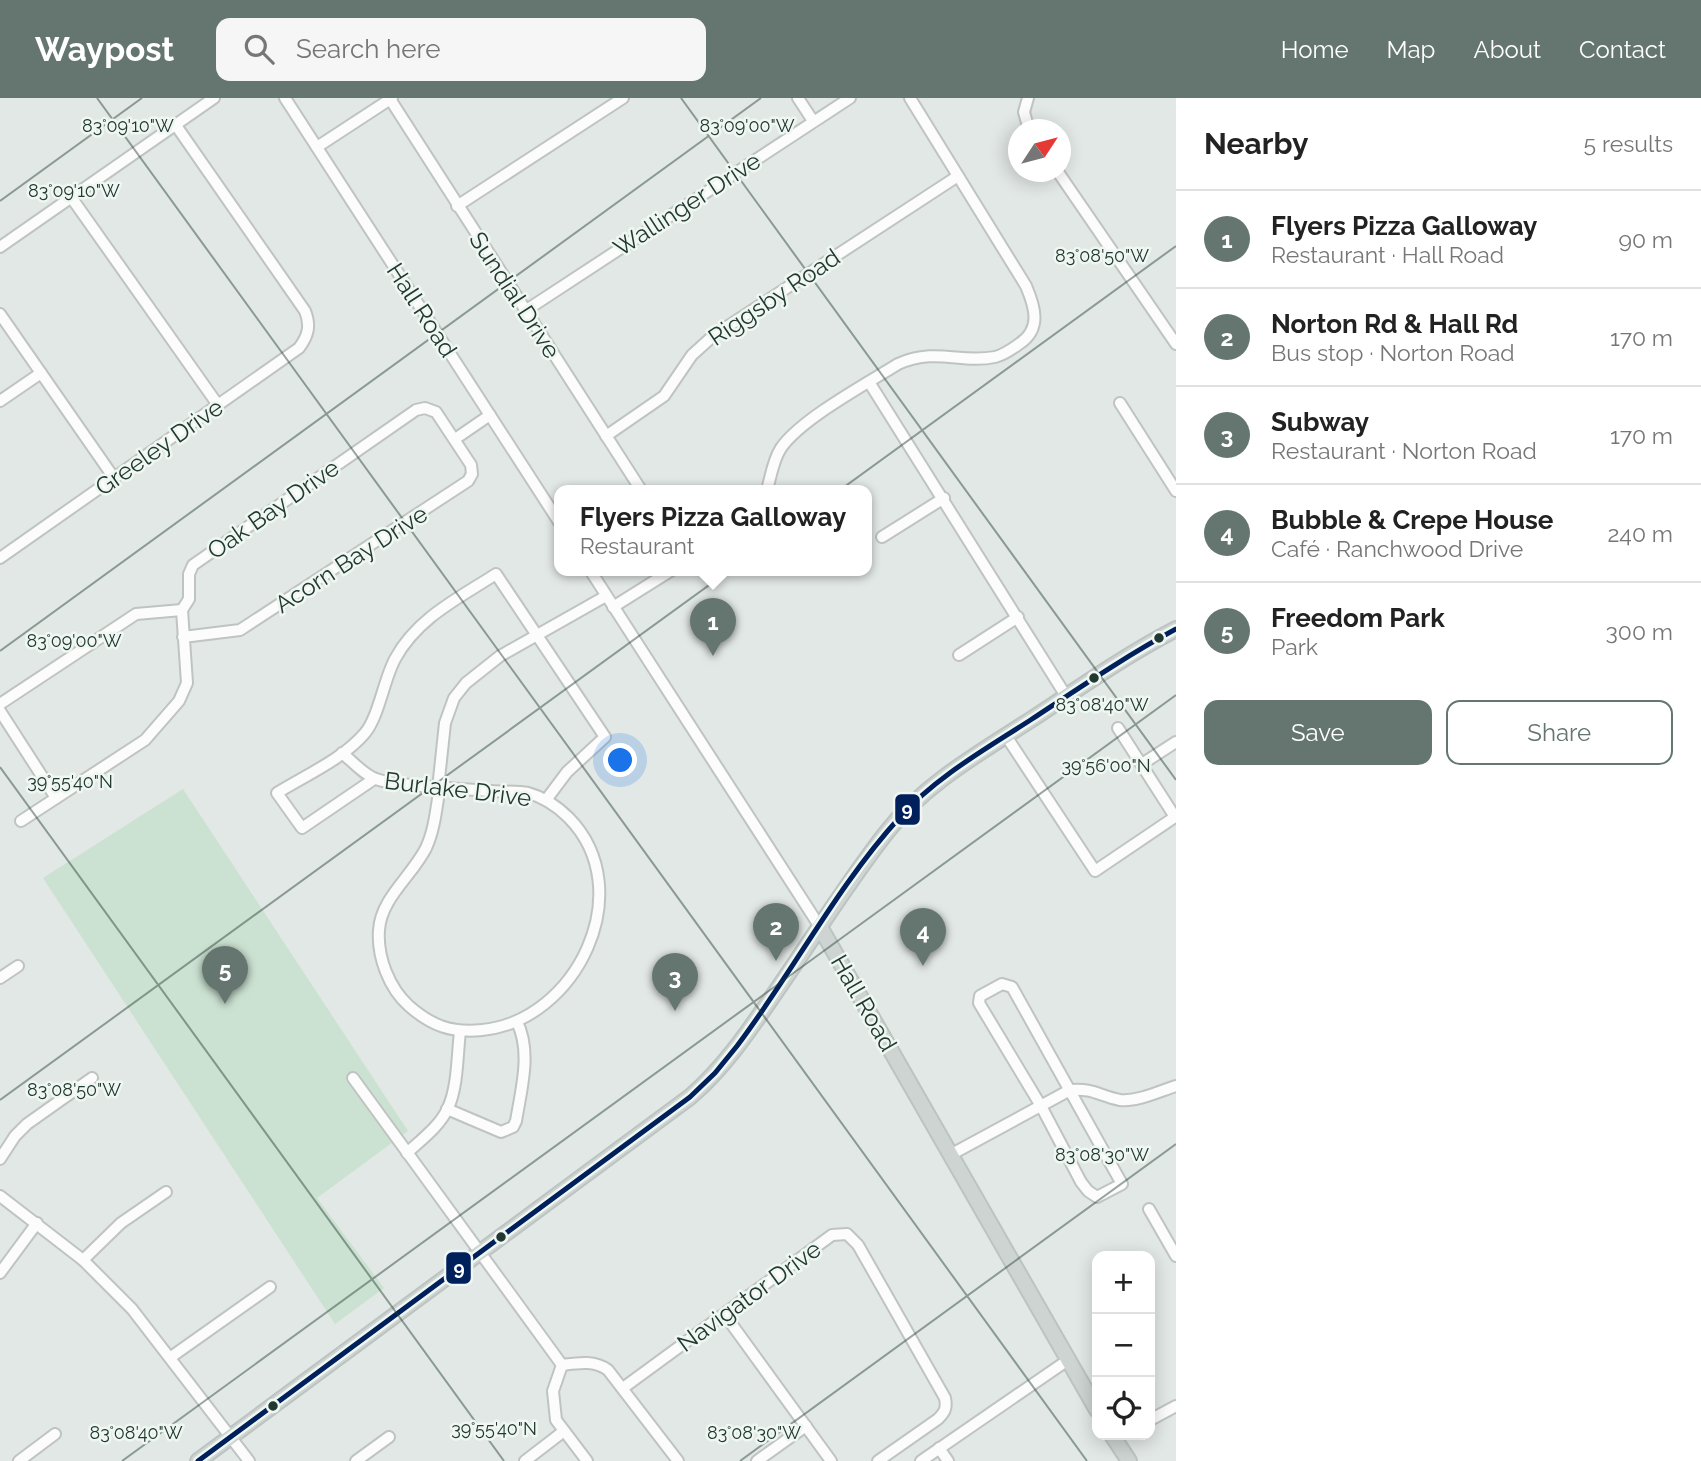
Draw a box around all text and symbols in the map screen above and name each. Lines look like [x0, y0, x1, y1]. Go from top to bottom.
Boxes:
search box [216, 18, 706, 81]
text: Waypost [35, 30, 174, 69]
icon: search [240, 30, 278, 68]
text: Search here [296, 34, 440, 64]
text: Home [1281, 35, 1349, 64]
text: Map [1387, 35, 1435, 64]
text: About [1473, 35, 1541, 64]
text: Contact [1579, 35, 1666, 64]
text: 83°09'10"W [82, 115, 174, 136]
text: 83°09'00"W [699, 115, 795, 136]
north arrow [1008, 119, 1071, 182]
text: Nearby [1204, 126, 1308, 161]
text: 5 results [1584, 130, 1673, 157]
street label: Wallinger Drive [608, 146, 766, 262]
text: 83°09'10"W [28, 180, 120, 201]
text: Flyers Pizza Galloway [1271, 211, 1537, 241]
street label: Sundial Drive [463, 226, 567, 364]
text: 1 [1221, 226, 1233, 253]
text: 90 m [1618, 226, 1673, 253]
text: Restaurant · Hall Road [1271, 241, 1504, 268]
street label: Riggsby Road [703, 242, 845, 352]
text: 83°08'50"W [1055, 245, 1149, 266]
street label: Hall Road [381, 257, 463, 363]
text: Norton Rd & Hall Rd [1271, 309, 1518, 339]
text: 2 [1221, 324, 1233, 351]
text: 170 m [1610, 324, 1673, 351]
text: Bus stop · Norton Road [1271, 339, 1514, 366]
street label: Greeley Drive [89, 392, 229, 502]
text: Subway [1271, 407, 1369, 437]
text: 3 [1221, 422, 1233, 449]
text: 170 m [1610, 422, 1673, 449]
text: Restaurant · Norton Road [1271, 437, 1537, 464]
street label: Oak Bay Drive [201, 453, 345, 565]
popup [554, 485, 872, 576]
street label: Acorn Bay Drive [269, 499, 433, 619]
text: Flyers Pizza Galloway [580, 502, 846, 532]
text: Bubble & Crepe House [1271, 505, 1553, 535]
text: 4 [1220, 520, 1234, 547]
text: 240 m [1607, 520, 1673, 547]
text: Restaurant [580, 532, 695, 559]
text: Café · Ranchwood Drive [1271, 535, 1523, 562]
pin: 1 [690, 598, 736, 656]
text: Freedom Park [1271, 603, 1445, 633]
text: 5 [1221, 618, 1233, 645]
text: 300 m [1606, 618, 1673, 645]
text: 83°09'00"W [26, 630, 122, 651]
unlabelled marker [1152, 631, 1166, 645]
text: Park [1271, 633, 1318, 660]
unlabelled marker [1087, 671, 1101, 685]
text: 83°08'40"W [1055, 694, 1149, 715]
button: Save [1204, 700, 1432, 765]
button: Share [1446, 700, 1673, 765]
your location [603, 743, 637, 777]
text: 39°56'00"N [1061, 755, 1151, 776]
street label: Burlake Drive [383, 766, 533, 812]
text: 39°55'40"N [27, 771, 113, 792]
line badge: 9 [894, 793, 921, 826]
text: 9 [901, 798, 913, 820]
pin: 2 [753, 903, 799, 961]
pin: 4 [900, 908, 946, 966]
pin: 5 [202, 946, 248, 1004]
street label: Hall Road [825, 950, 903, 1056]
pin: 3 [652, 953, 698, 1011]
text: 83°08'50"W [27, 1079, 121, 1100]
text: 83°08'30"W [1055, 1144, 1149, 1165]
unlabelled marker [494, 1230, 508, 1244]
street label: Navigator Drive [672, 1234, 826, 1358]
line badge: 9 [445, 1251, 472, 1285]
map controls [1092, 1251, 1155, 1440]
button: + [1092, 1251, 1155, 1314]
text: 9 [453, 1257, 465, 1279]
button: − [1092, 1314, 1155, 1377]
button: locate [1092, 1377, 1155, 1440]
unlabelled marker [266, 1399, 280, 1413]
text: 39°55'40"N [451, 1418, 537, 1439]
text: 83°08'40"W [89, 1422, 183, 1443]
text: 83°08'30"W [707, 1422, 801, 1443]

